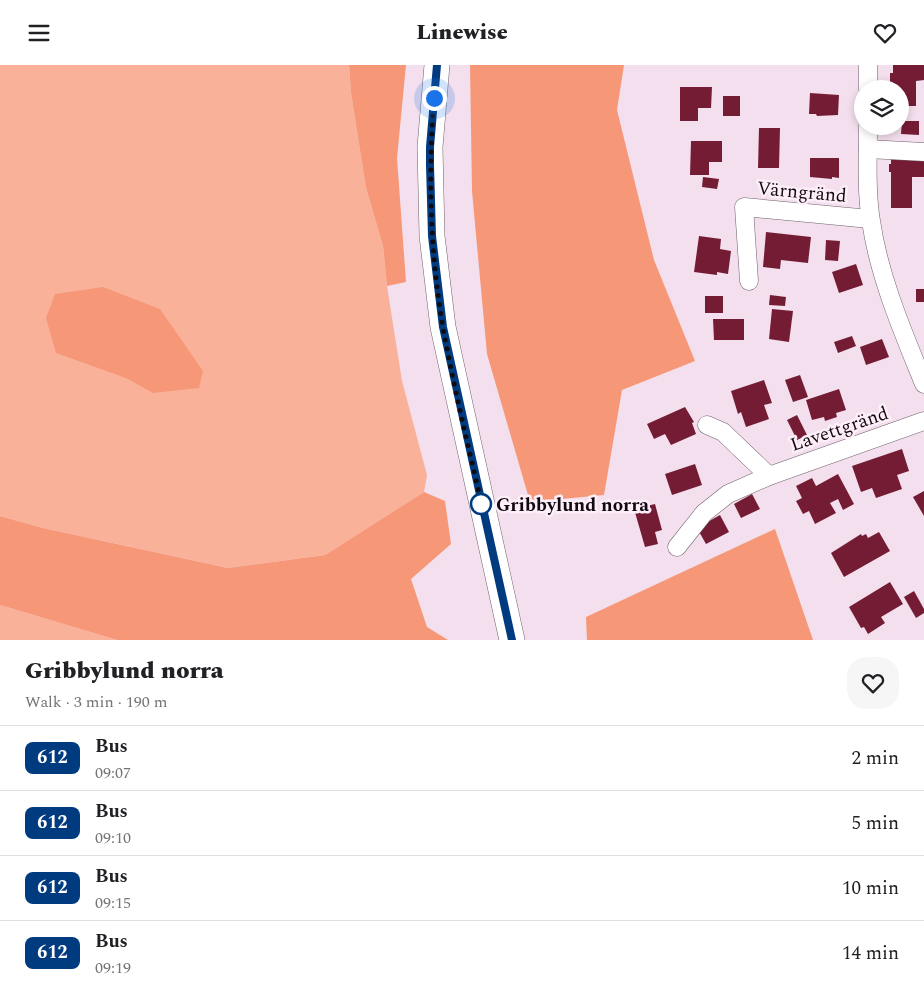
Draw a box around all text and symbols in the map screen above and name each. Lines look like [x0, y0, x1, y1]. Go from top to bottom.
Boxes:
text: Linewise [416, 16, 508, 49]
icon: menu [25, 19, 53, 47]
icon: heart [871, 19, 899, 47]
map controls [854, 80, 909, 135]
button: layers [854, 80, 909, 135]
your location [422, 86, 447, 111]
street label: Värngränd [756, 174, 848, 211]
street label: Lavettgränd [787, 399, 892, 460]
place label: Gribbylund norra [496, 491, 649, 520]
marker: Gribbylund norra [470, 493, 492, 515]
text: Gribbylund norra [25, 653, 223, 689]
button: heart [847, 657, 899, 709]
text: Walk · 3 min · 190 m [25, 690, 168, 714]
text: Bus [95, 732, 128, 761]
text: 612 [37, 744, 68, 771]
text: 2 min [851, 744, 899, 773]
text: 09:07 [95, 761, 131, 785]
text: Bus [95, 797, 128, 826]
text: 612 [37, 809, 68, 836]
text: 5 min [851, 809, 899, 838]
text: 09:10 [95, 826, 131, 850]
text: Bus [95, 862, 128, 891]
text: 612 [37, 874, 68, 901]
text: 10 min [842, 874, 899, 903]
text: 09:15 [95, 891, 131, 915]
text: Bus [95, 927, 128, 956]
text: 612 [37, 939, 68, 966]
text: 14 min [842, 939, 899, 968]
text: 09:19 [95, 956, 131, 980]

